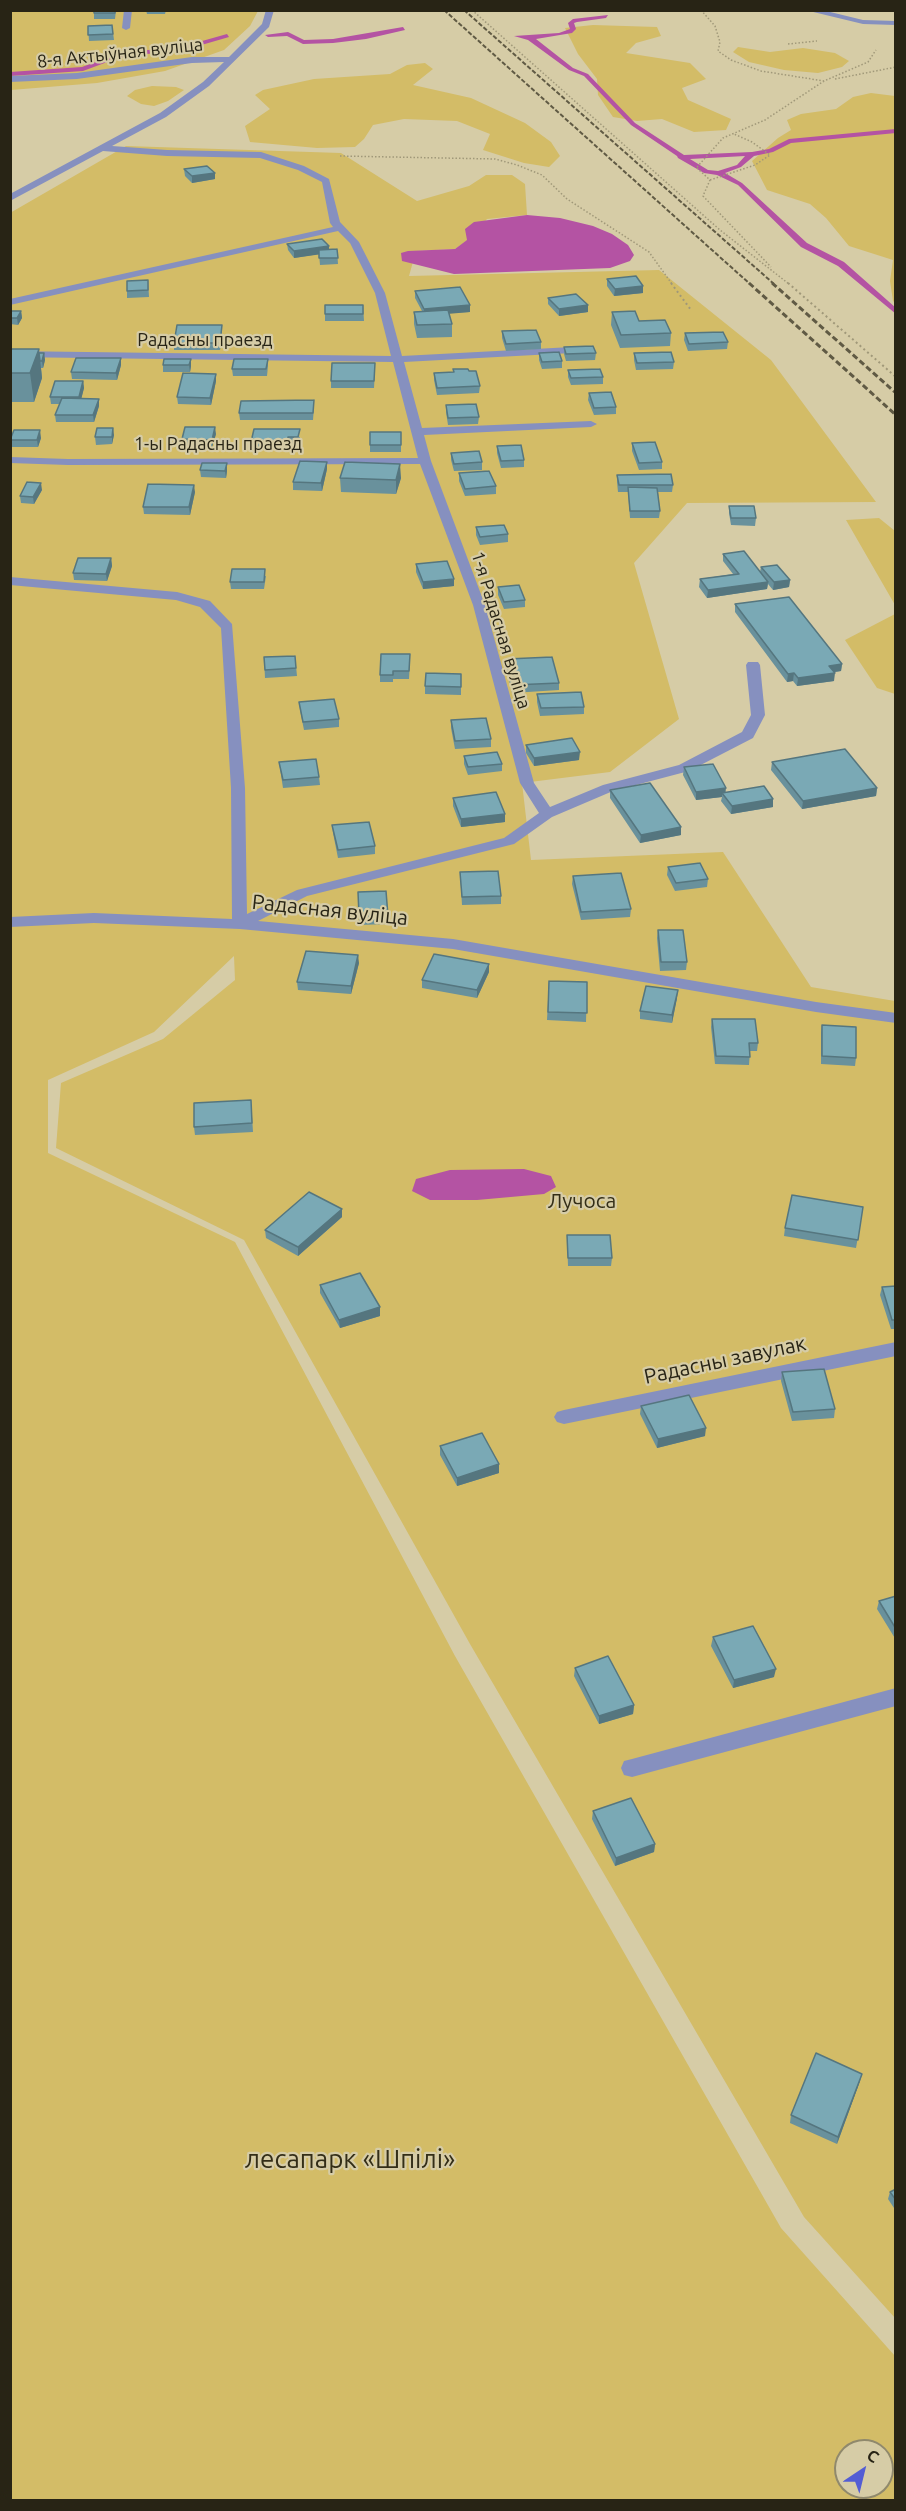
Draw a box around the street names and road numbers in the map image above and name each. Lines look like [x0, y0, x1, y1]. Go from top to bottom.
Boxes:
street label: 8-я Актыўная вуліца [36, 34, 204, 72]
street label: Радасны праезд [137, 329, 273, 351]
street label: 1-ы Радасны праезд [134, 433, 302, 455]
street label: 1-я Радасная вуліца [467, 549, 535, 711]
street label: Радасная вуліца [251, 889, 409, 931]
street label: Радасны завулак [642, 1331, 808, 1389]

